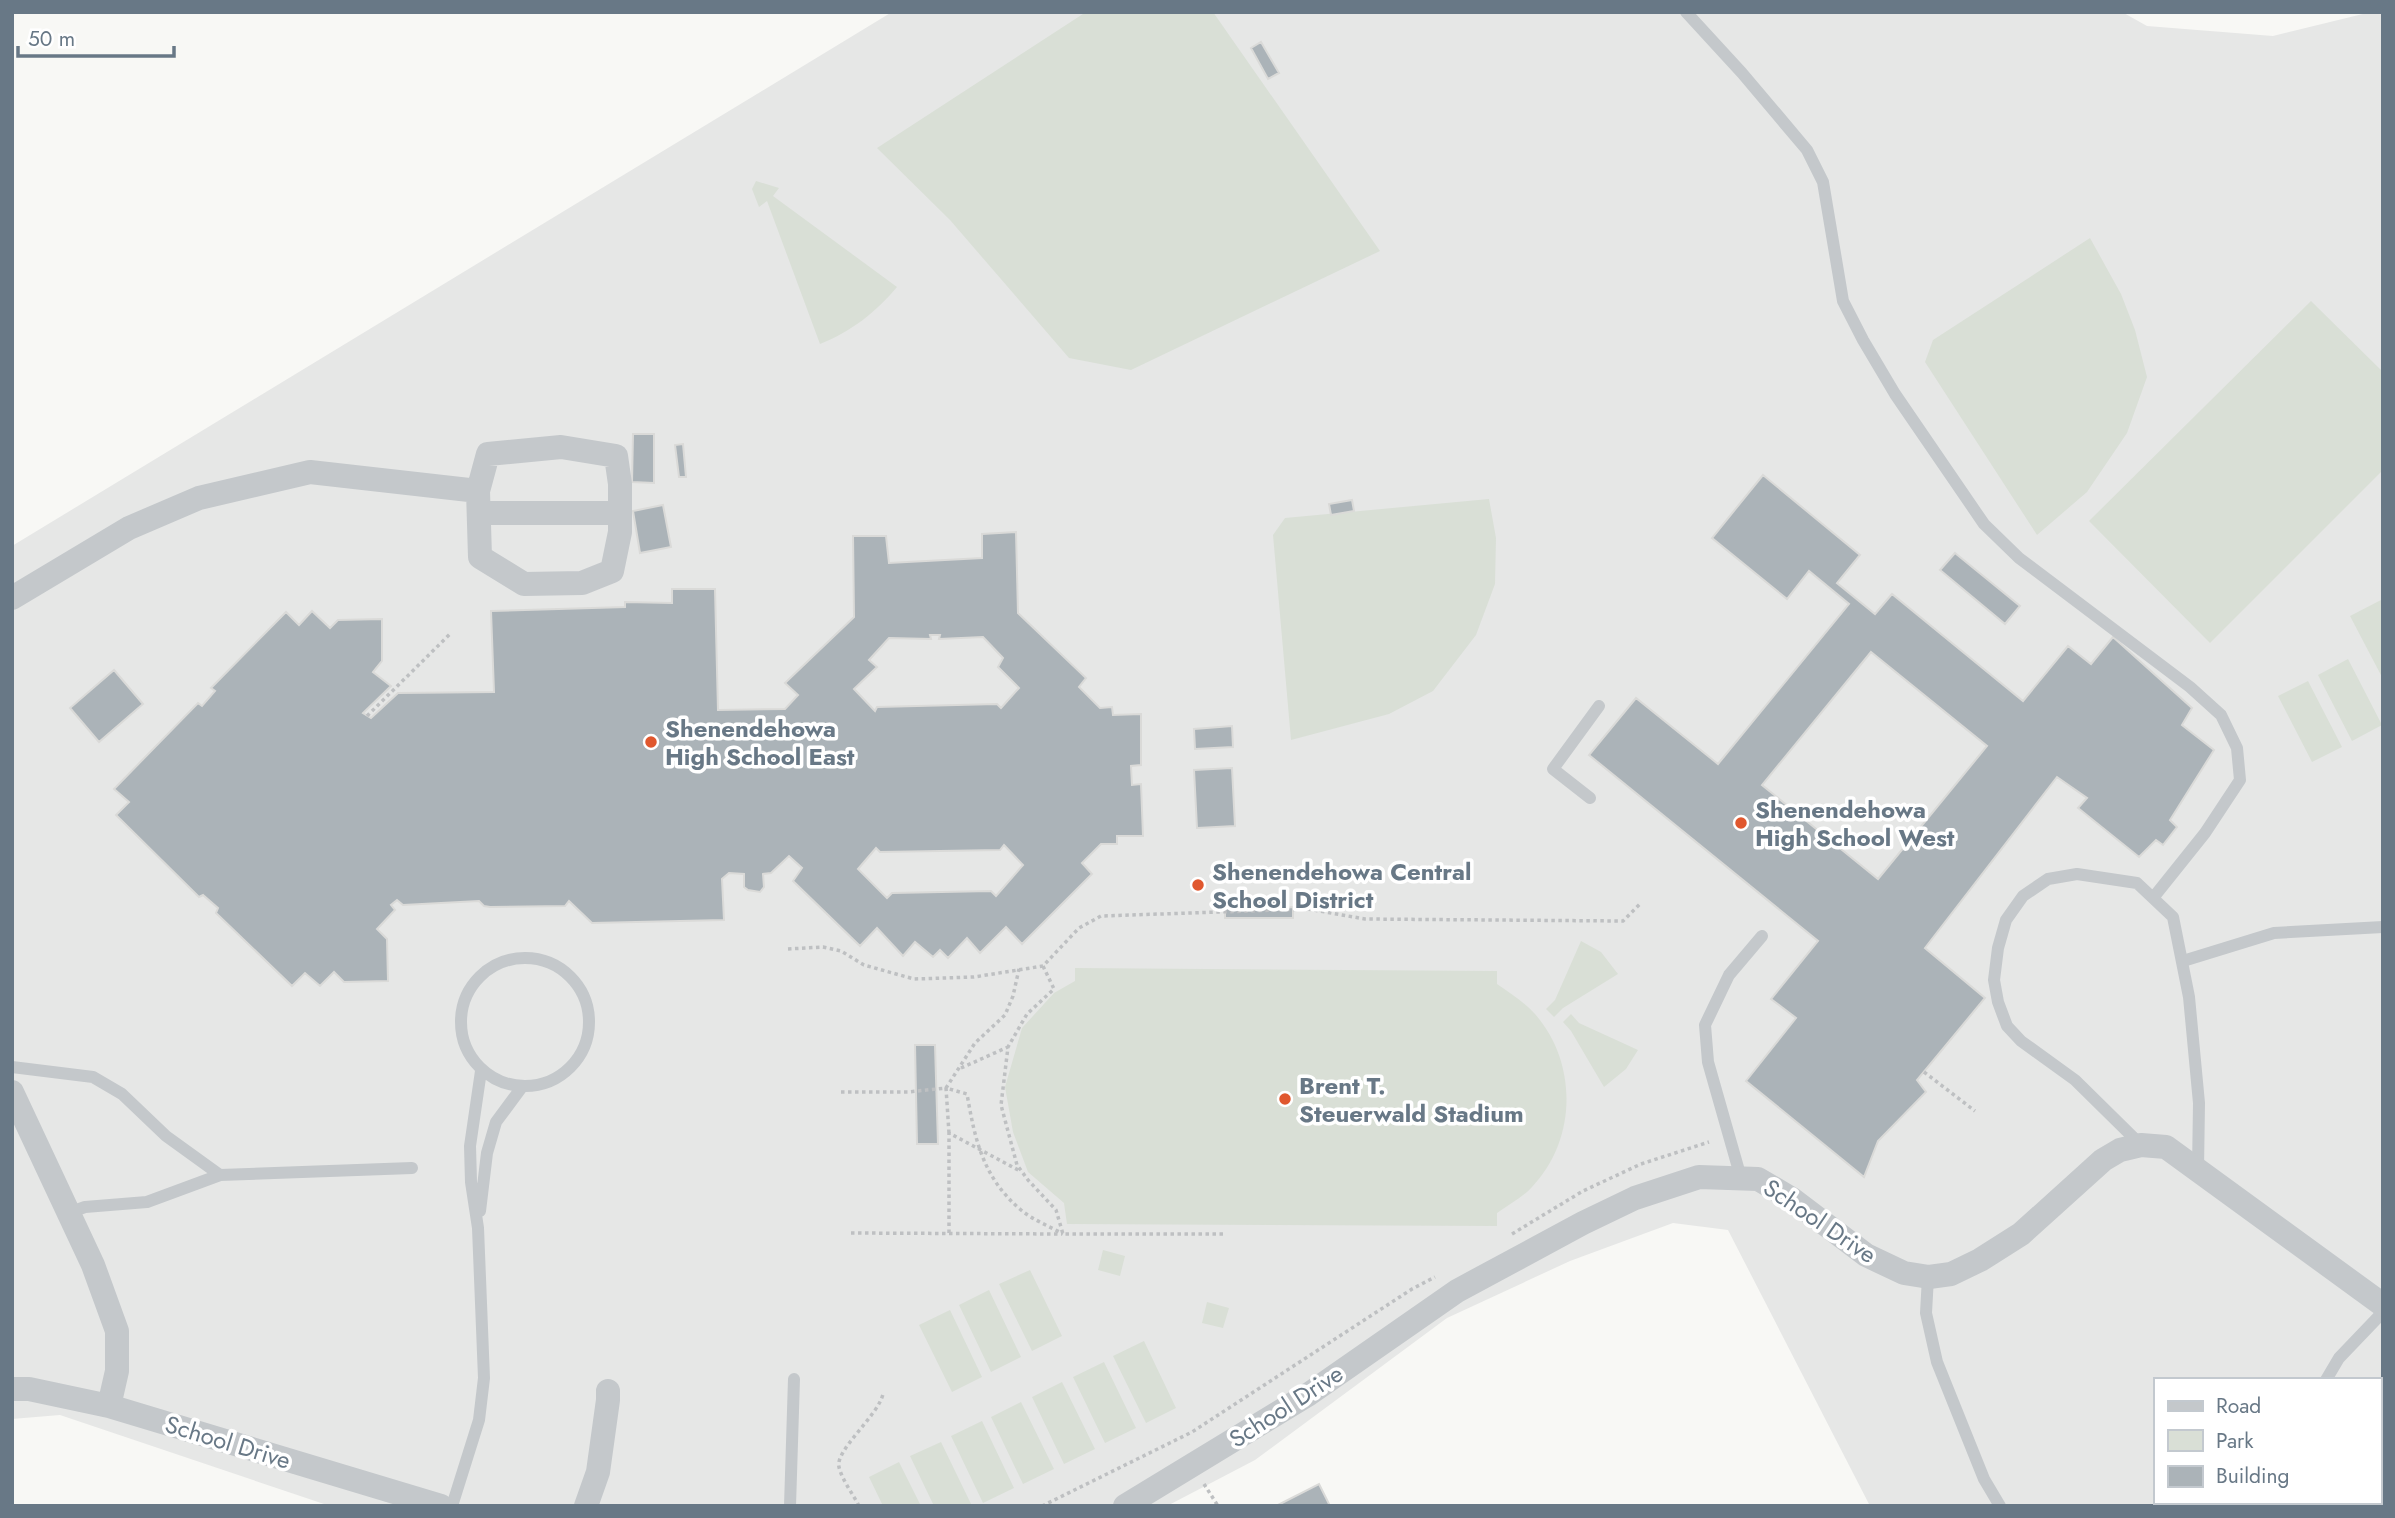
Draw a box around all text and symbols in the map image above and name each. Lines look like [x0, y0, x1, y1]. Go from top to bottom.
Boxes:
scale bar [18, 14, 173, 58]
text: 50 m [28, 24, 75, 54]
place label: Shenendehowa High School East [665, 711, 855, 774]
marker: Shenendehowa High School East [643, 734, 659, 750]
place label: Shenendehowa High School West [1755, 792, 1955, 855]
marker: Shenendehowa High School West [1733, 815, 1749, 831]
place label: Shenendehowa Central School District [1212, 854, 1471, 917]
marker: Shenendehowa Central School District [1190, 877, 1206, 893]
place label: Brent T. Steuerwald Stadium [1299, 1068, 1524, 1131]
marker: Brent T. Steuerwald Stadium [1277, 1091, 1293, 1107]
street label: School Drive [1757, 1170, 1883, 1272]
street label: School Drive [1222, 1356, 1350, 1456]
legend [2154, 1378, 2381, 1504]
text: Road [2216, 1391, 2261, 1421]
street label: School Drive [161, 1406, 295, 1478]
text: Park [2216, 1426, 2254, 1456]
text: Building [2216, 1461, 2289, 1491]

